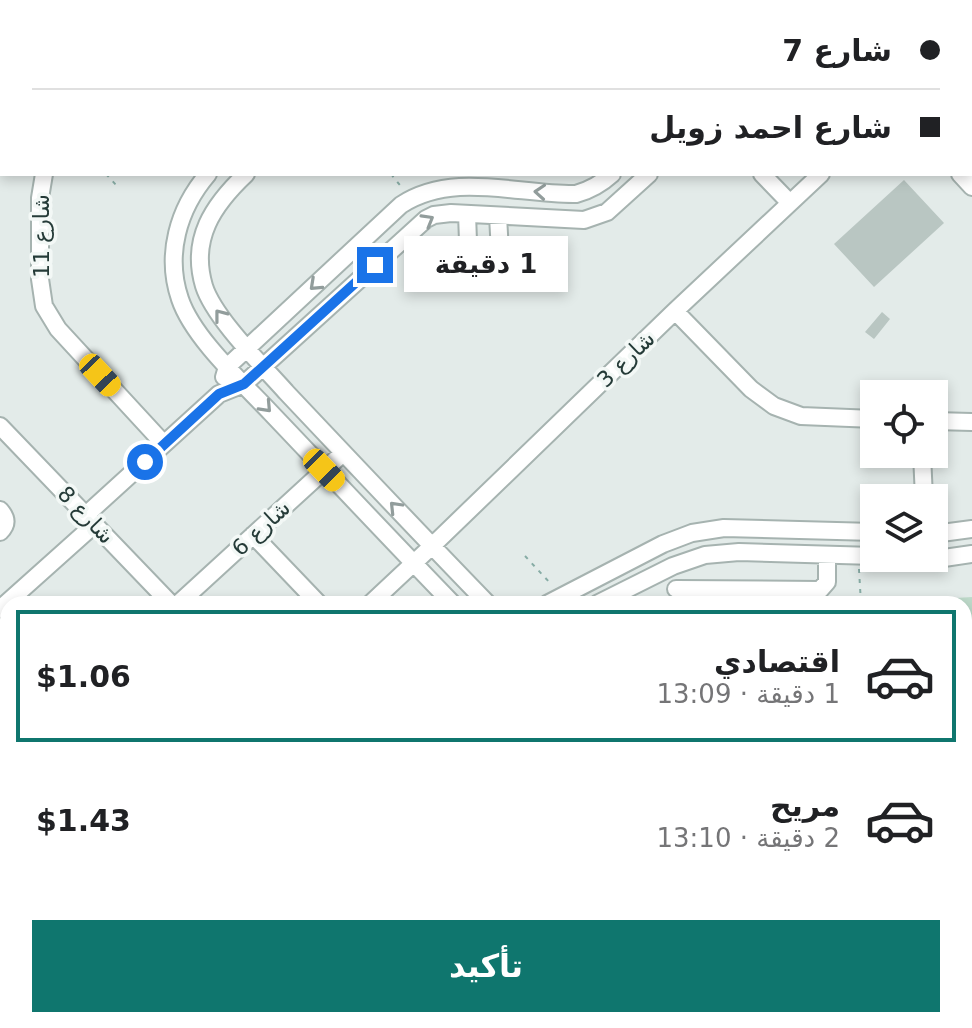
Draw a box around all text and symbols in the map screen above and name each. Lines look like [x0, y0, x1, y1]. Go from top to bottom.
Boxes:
text: شارع 7 [782, 33, 892, 68]
text: شارع احمد زويل [649, 110, 892, 145]
one-way arrow [533, 184, 546, 201]
street label: شارع 11 [29, 194, 54, 278]
one-way arrow [420, 215, 434, 230]
callout: 1 دقيقة [403, 237, 567, 293]
route end [357, 247, 393, 283]
text: 1 دقيقة [435, 249, 537, 279]
one-way arrow [310, 275, 324, 290]
one-way arrow [216, 309, 230, 324]
street label: شارع 3 [592, 326, 660, 392]
car [75, 349, 125, 401]
map controls [860, 380, 948, 572]
button: locate [860, 380, 948, 468]
one-way arrow [256, 398, 270, 413]
route start [127, 444, 163, 480]
car [299, 444, 349, 496]
street label: شارع 8 [53, 481, 119, 549]
button: layers [860, 484, 948, 572]
street label: شارع 6 [227, 495, 295, 561]
one-way arrow [390, 502, 404, 517]
icon: car [864, 640, 936, 712]
text: اقتصادي [714, 644, 840, 679]
text: $1.06 [36, 659, 131, 694]
text: 1 دقيقة · 13:09 [657, 679, 840, 709]
icon: car [864, 784, 936, 856]
text: مريح [770, 788, 840, 823]
text: $1.43 [36, 803, 131, 838]
text: 2 دقيقة · 13:10 [657, 823, 840, 853]
button: تأكيد [32, 920, 940, 1012]

